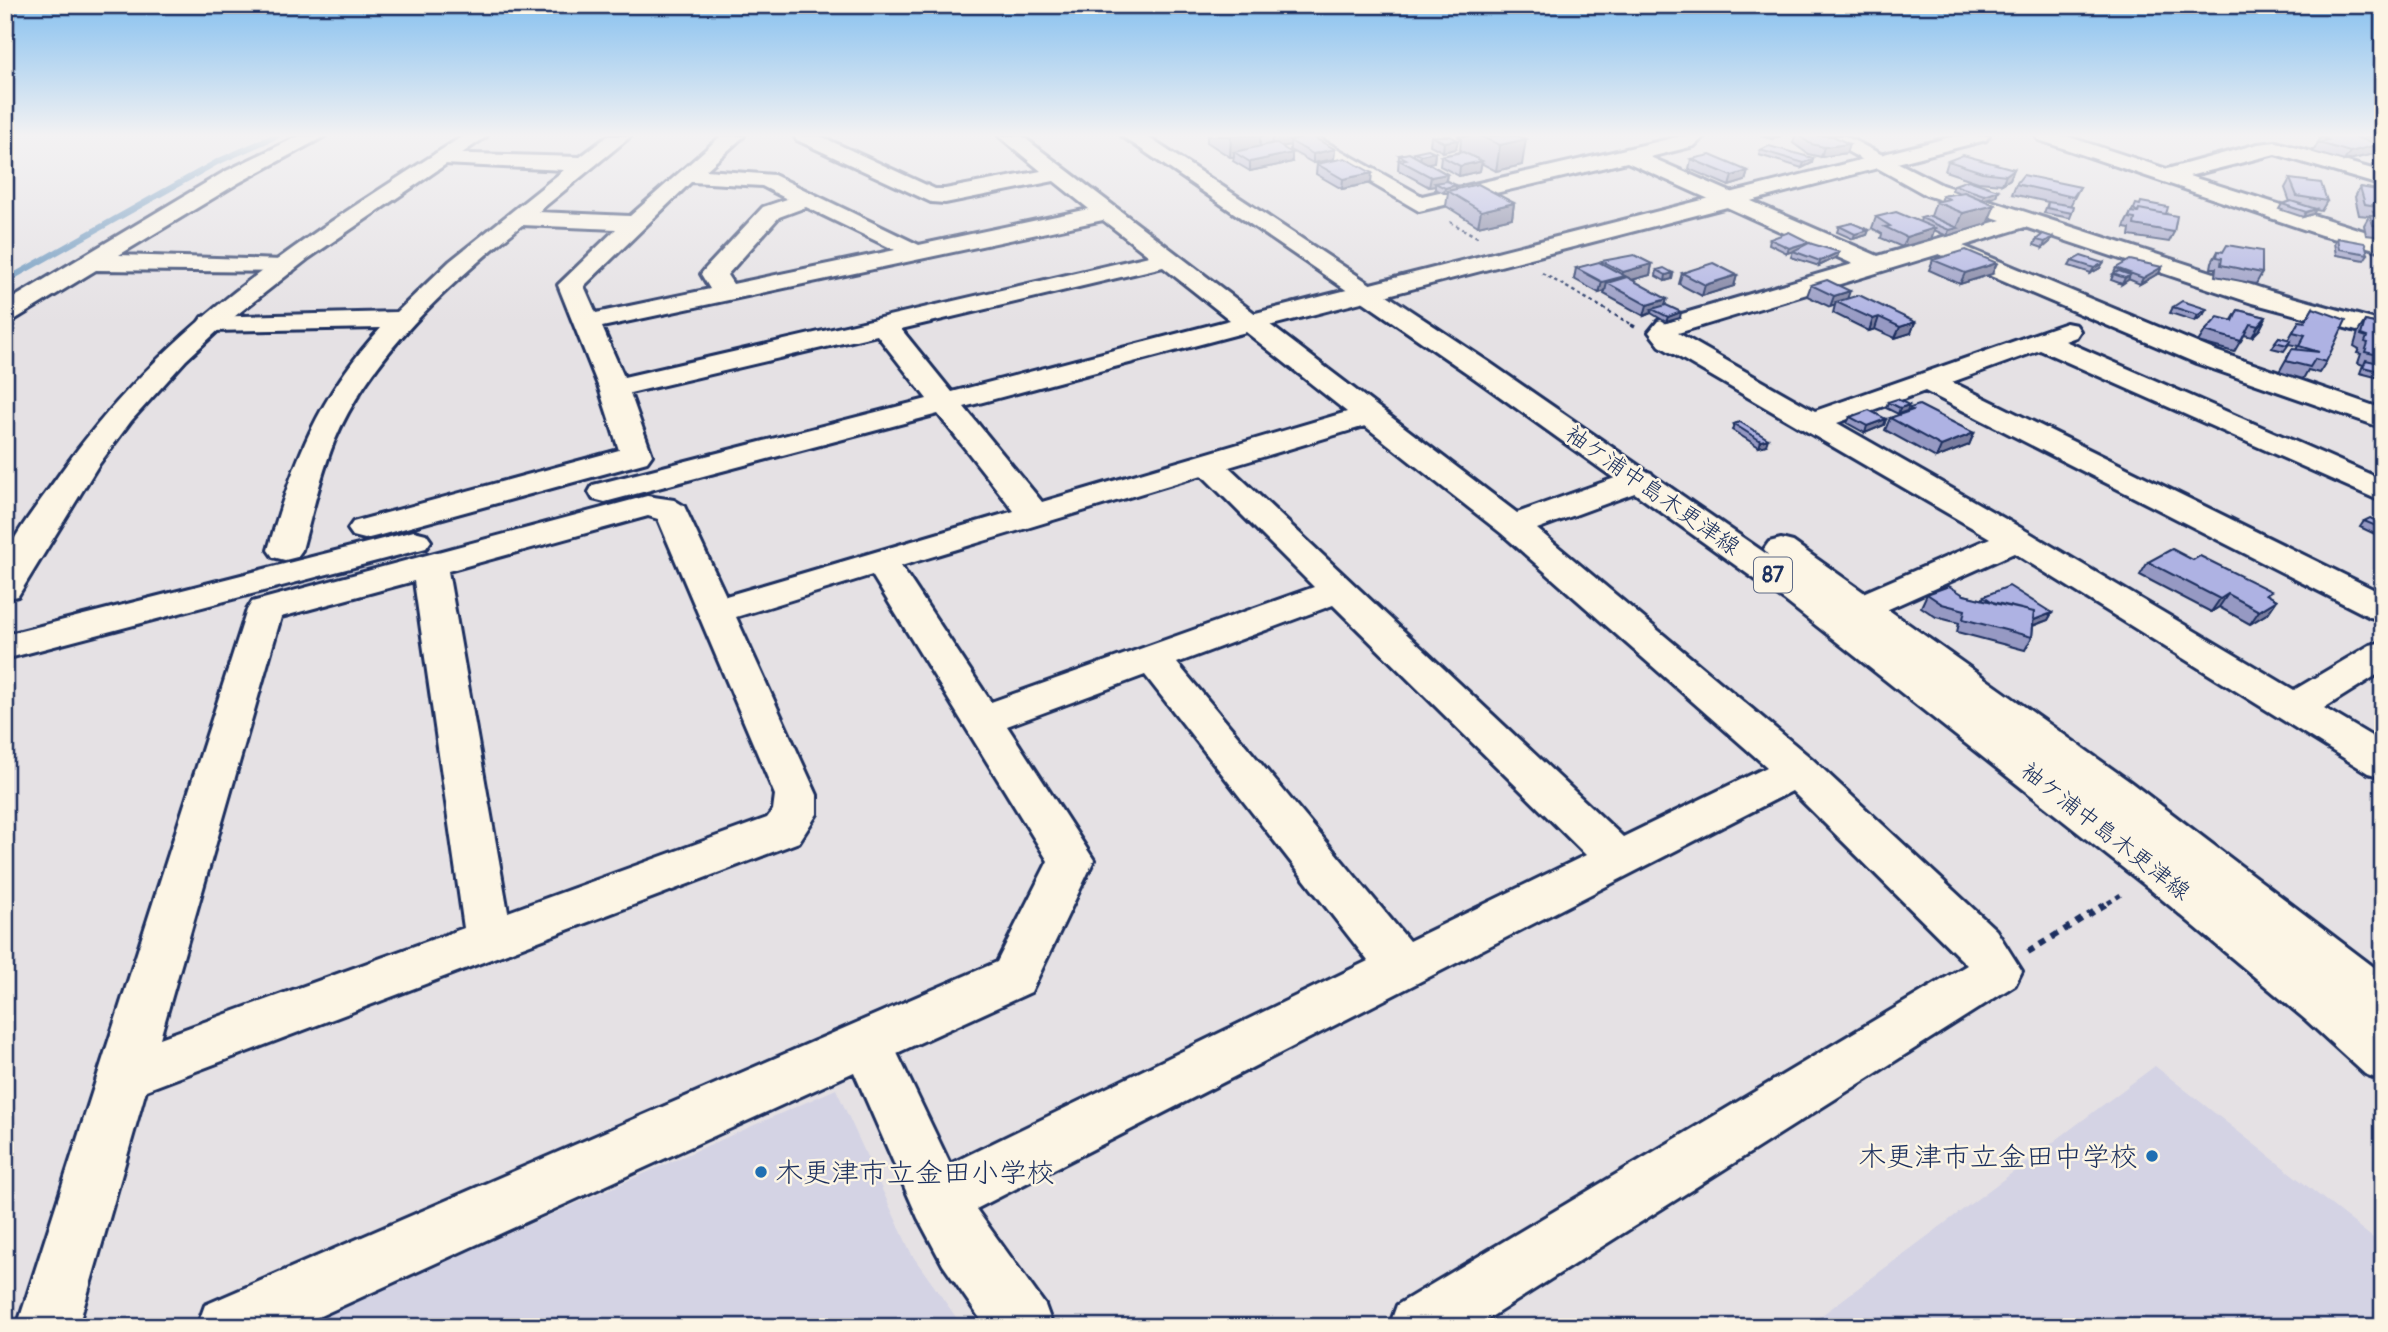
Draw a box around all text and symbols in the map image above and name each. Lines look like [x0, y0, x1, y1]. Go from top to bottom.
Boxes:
street label: 袖ケ浦中島木更津線 [1560, 419, 1746, 562]
road number: 87 [1754, 558, 1792, 592]
street label: 袖ケ浦中島木更津線 [2015, 756, 2196, 907]
place label: 木更津市立金田中学校 [1858, 1140, 2138, 1175]
marker: 木更津市立金田中学校 [2144, 1148, 2160, 1164]
place label: 木更津市立金田小学校 [775, 1156, 1055, 1191]
marker: 木更津市立金田小学校 [753, 1164, 769, 1180]

